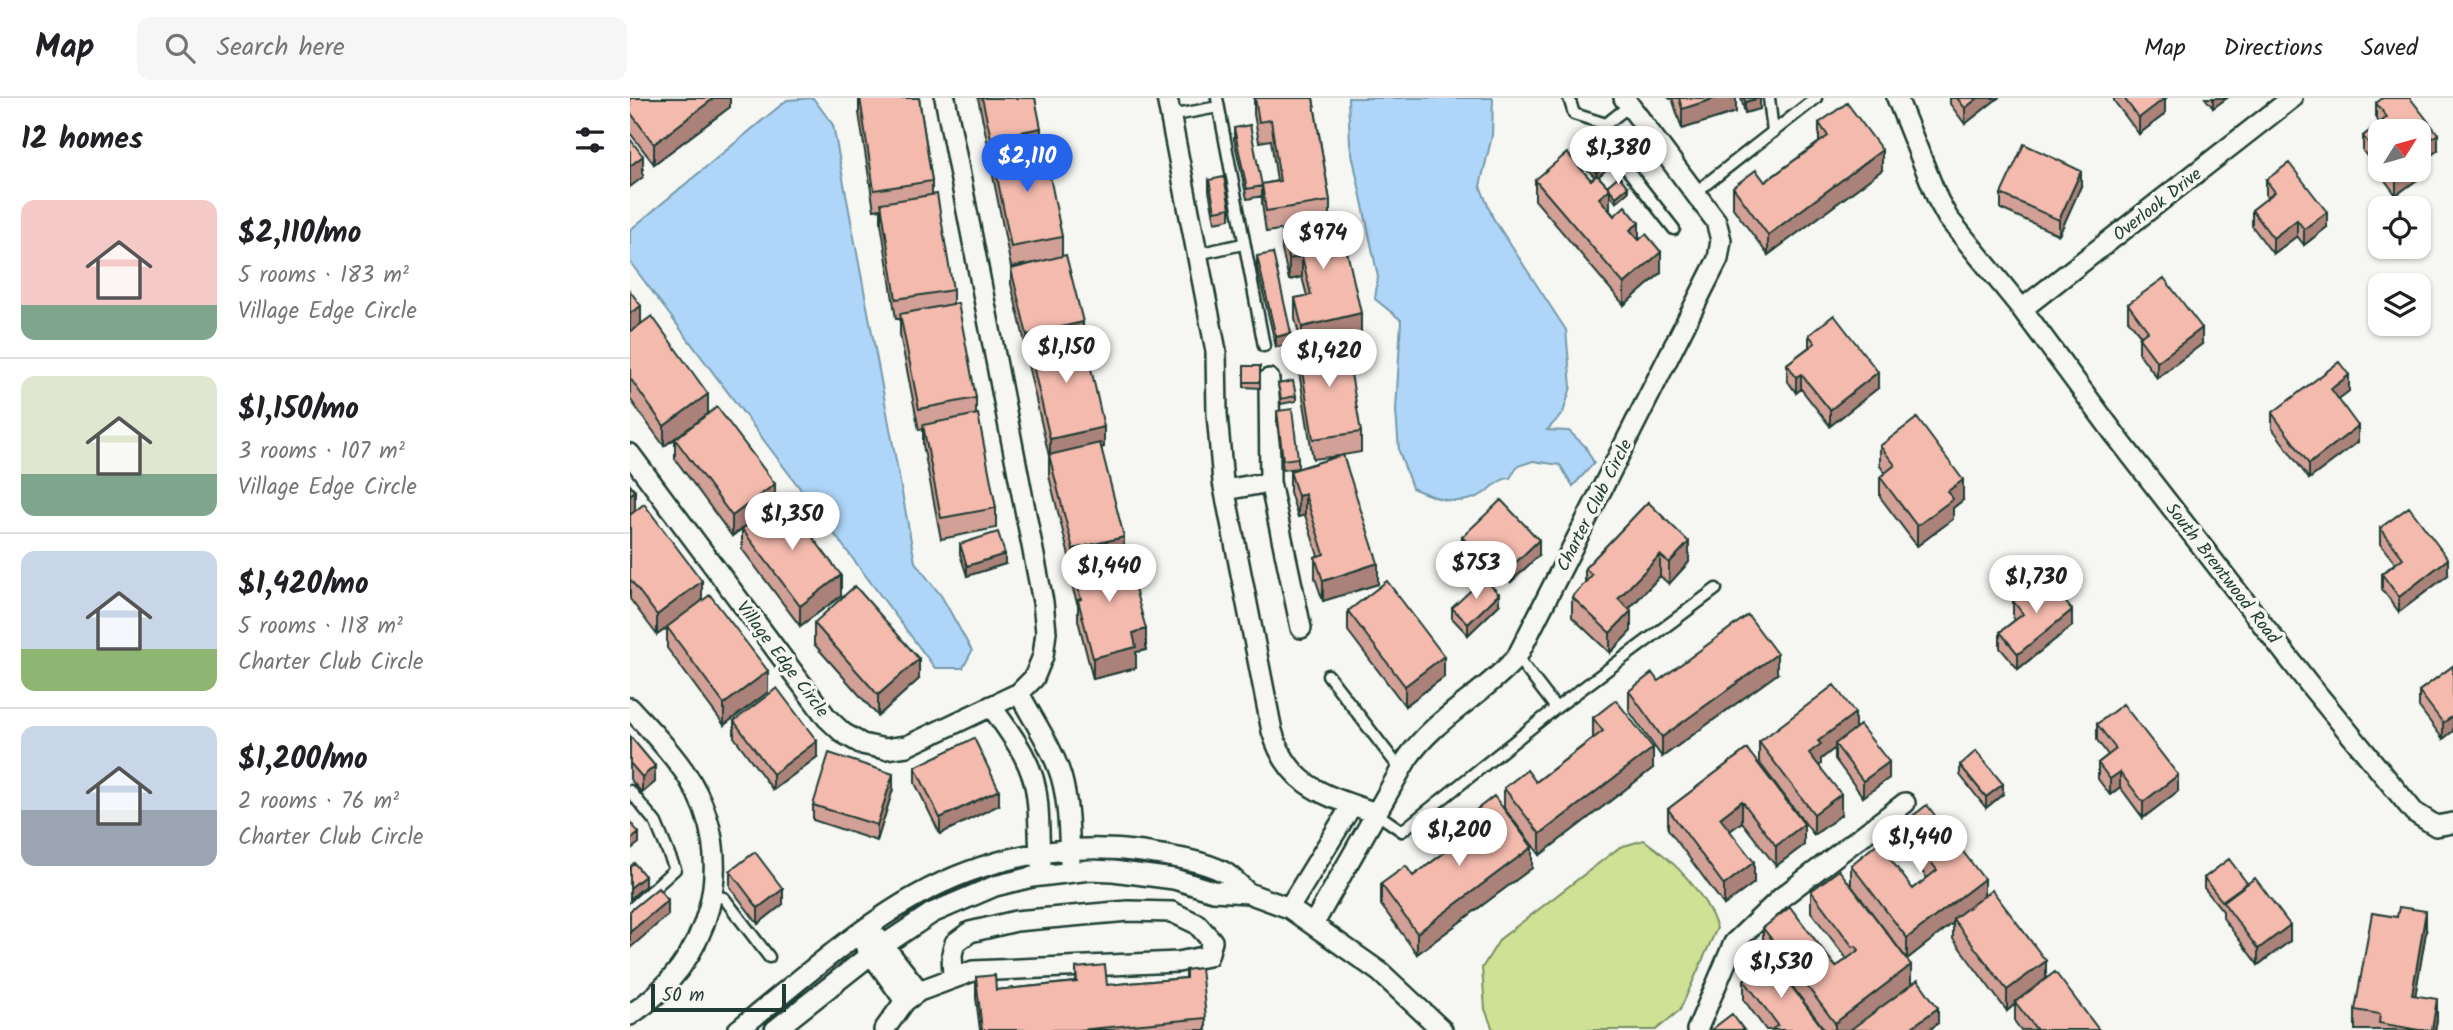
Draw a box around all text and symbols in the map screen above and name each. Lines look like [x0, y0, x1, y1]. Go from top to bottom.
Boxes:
search box [137, 17, 627, 80]
text: Map [35, 22, 95, 75]
text: Search here [217, 27, 345, 69]
icon: search [161, 29, 199, 67]
text: Map [2144, 29, 2186, 68]
text: Directions [2224, 29, 2323, 68]
text: Saved [2361, 29, 2418, 68]
text: 12 homes [21, 116, 143, 164]
north arrow [2368, 119, 2431, 182]
map controls [2368, 119, 2431, 336]
icon: filters [571, 121, 609, 159]
pin: $1,380 [1561, 126, 1675, 186]
text: $1,380 [1586, 131, 1650, 167]
pin: $2,110 [970, 134, 1084, 194]
text: $2,110 [998, 139, 1056, 175]
street label: Overlook Drive [2107, 161, 2209, 249]
button: locate [2368, 196, 2431, 259]
text: $2,110/mo [238, 210, 361, 258]
pin: $974 [1282, 212, 1364, 271]
text: $974 [1299, 216, 1347, 252]
icon: home [77, 228, 161, 312]
text: 5 rooms · 183 m² [238, 258, 409, 294]
button: layers [2368, 273, 2431, 336]
text: Village Edge Circle [238, 294, 417, 330]
pin: $1,150 [1009, 326, 1123, 385]
text: $1,150 [1038, 330, 1094, 366]
pin: $1,420 [1272, 330, 1386, 389]
text: $1,420 [1297, 334, 1361, 370]
text: $1,150/mo [238, 386, 359, 434]
icon: home [77, 404, 161, 488]
text: 3 rooms · 107 m² [238, 434, 405, 470]
street label: Charter Club Circle [1549, 434, 1641, 577]
text: Village Edge Circle [238, 470, 417, 506]
pin: $1,350 [735, 492, 849, 552]
text: $1,350 [761, 497, 823, 533]
street label: South Brentwood Road [2157, 497, 2287, 652]
pin: $753 [1435, 542, 1517, 601]
pin: $1,440 [1052, 545, 1166, 604]
text: $753 [1452, 546, 1500, 582]
text: $1,440 [1077, 549, 1141, 585]
pin: $1,730 [1979, 556, 2093, 615]
text: $1,730 [2005, 560, 2067, 596]
text: $1,420/mo [238, 561, 369, 609]
icon: home [77, 579, 161, 663]
street label: Village Edge Circle [728, 595, 835, 725]
text: 5 rooms · 118 m² [238, 609, 403, 645]
text: Charter Club Circle [238, 645, 423, 681]
text: $1,200/mo [238, 736, 368, 784]
icon: home [77, 754, 161, 838]
text: 2 rooms · 76 m² [238, 784, 399, 820]
pin: $1,200 [1402, 808, 1516, 868]
text: $1,200 [1427, 813, 1491, 849]
pin: $1,440 [1863, 816, 1977, 875]
text: Charter Club Circle [238, 820, 423, 856]
text: $1,440 [1888, 820, 1952, 856]
pin: $1,530 [1724, 940, 1838, 1000]
text: $1,530 [1750, 945, 1812, 981]
scale bar [651, 981, 786, 1013]
text: 50 m [662, 981, 704, 1011]

